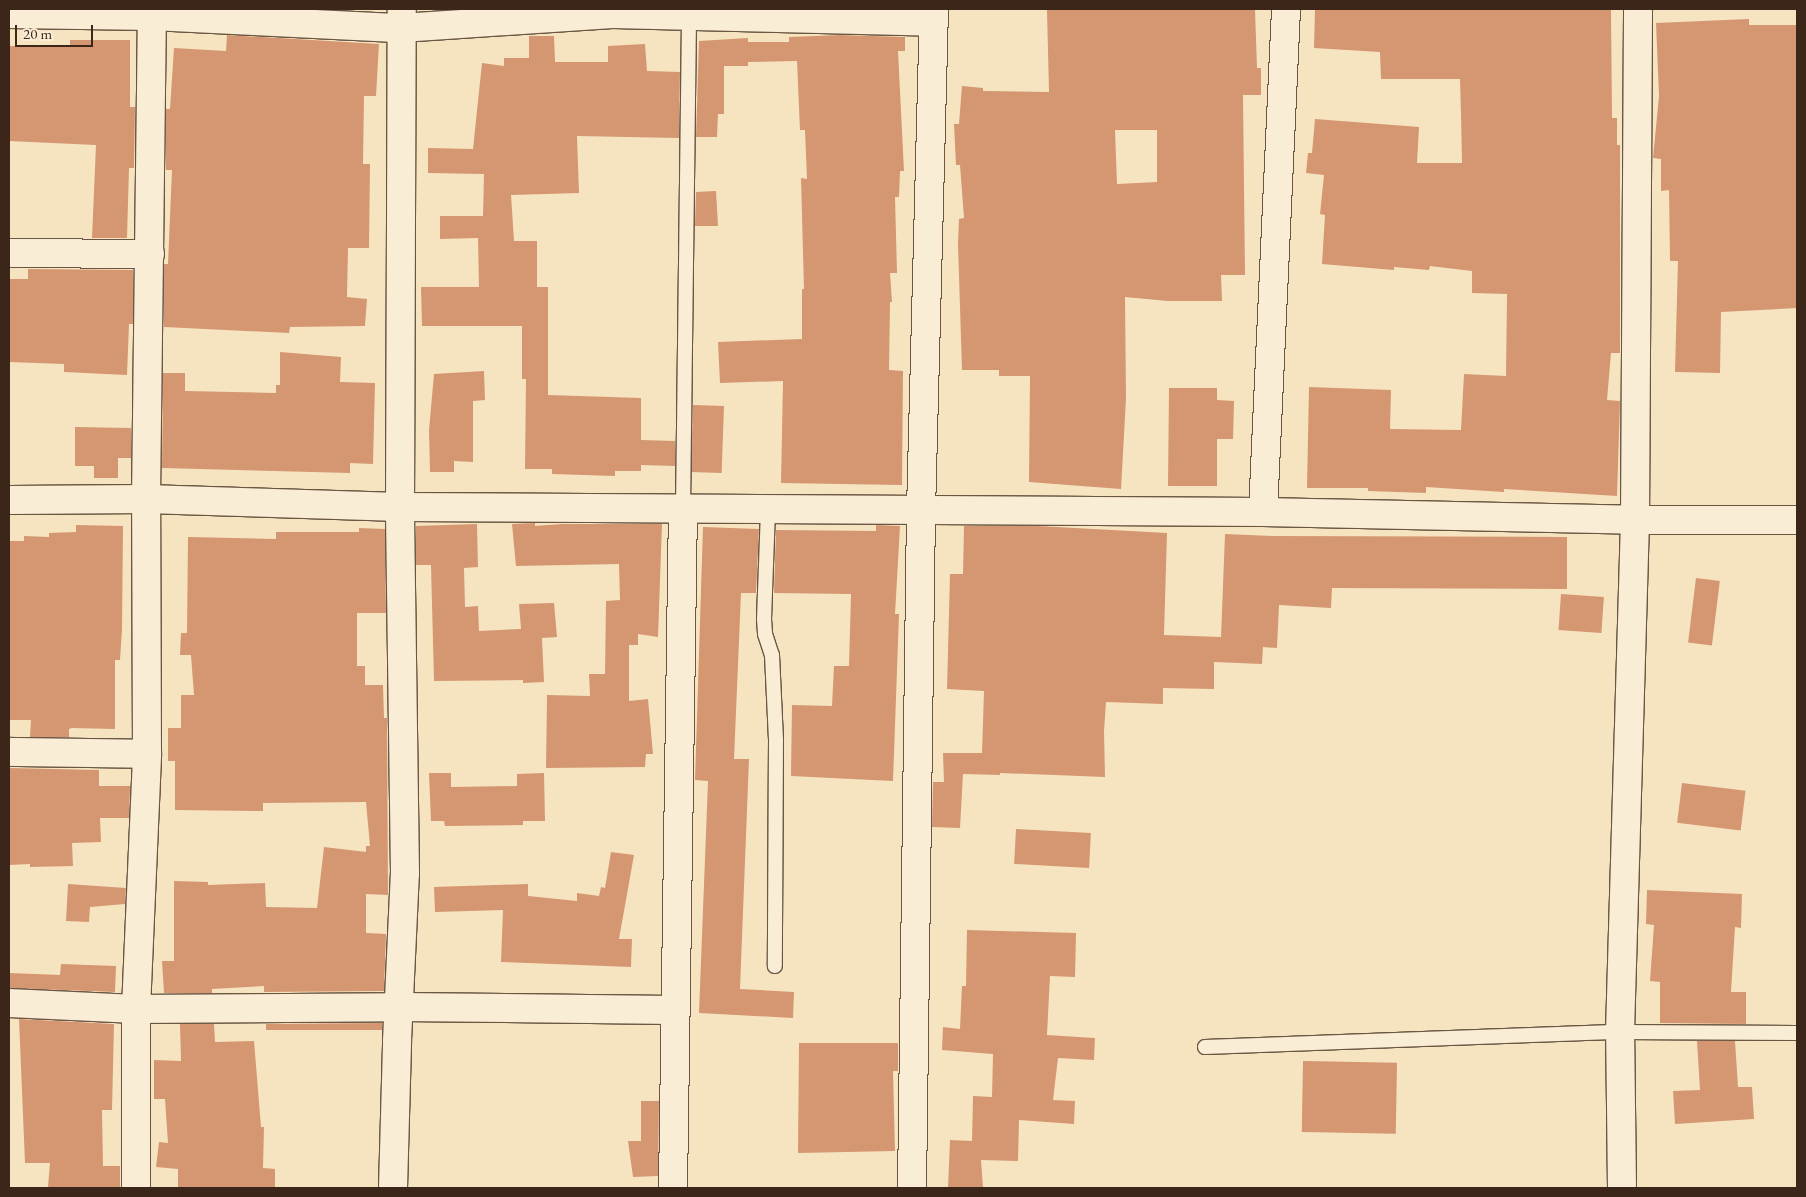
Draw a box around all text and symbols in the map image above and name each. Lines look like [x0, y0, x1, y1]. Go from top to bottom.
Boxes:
scale bar [18, 15, 95, 47]
text: 20 m [23, 24, 52, 43]

